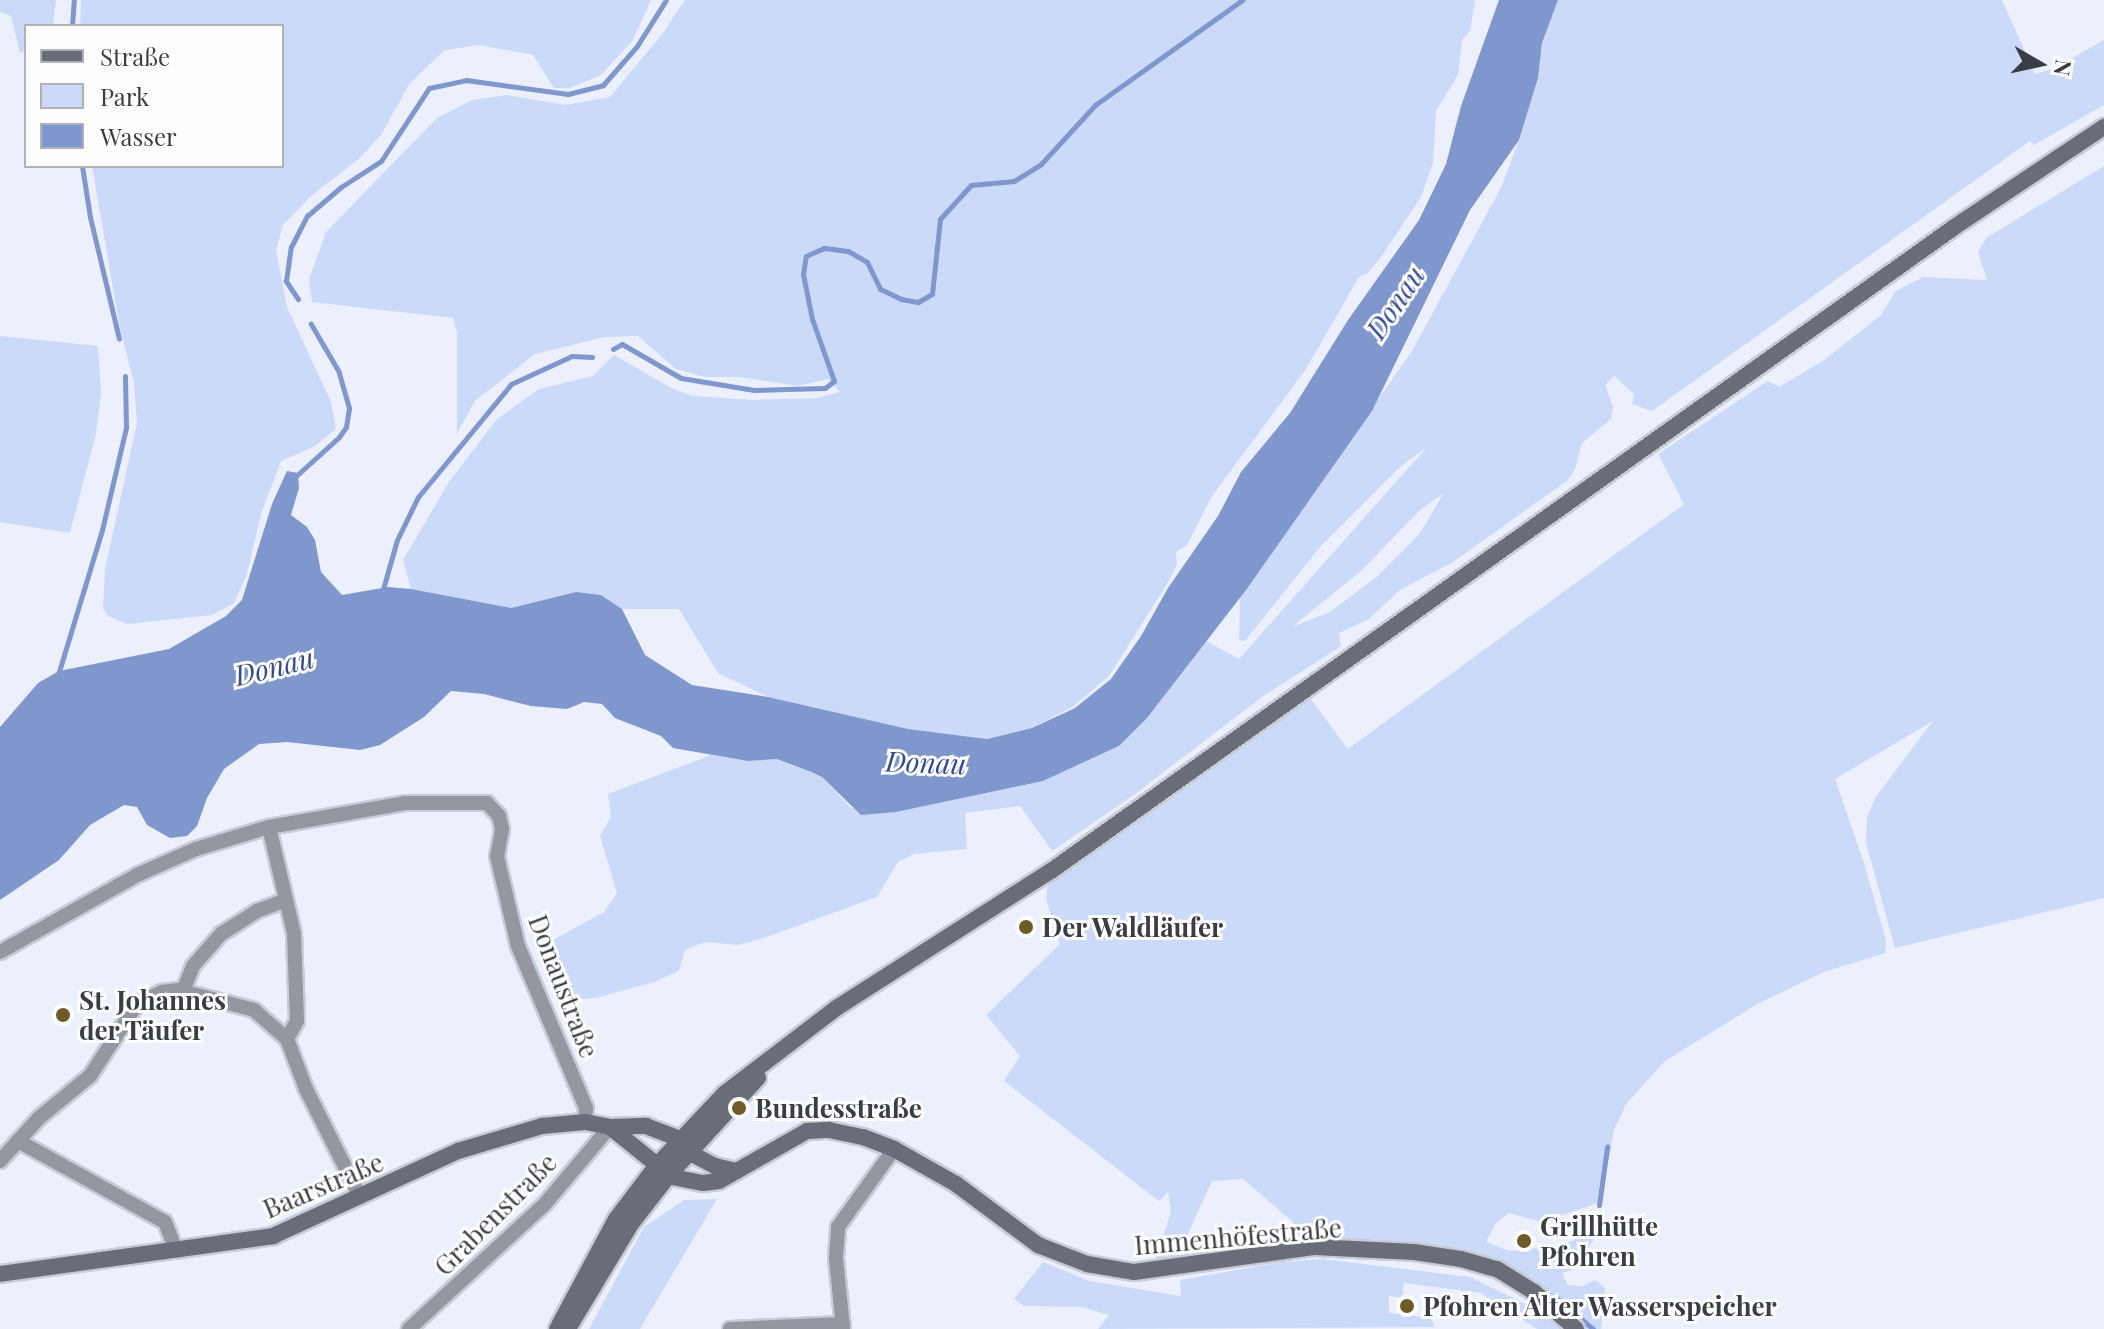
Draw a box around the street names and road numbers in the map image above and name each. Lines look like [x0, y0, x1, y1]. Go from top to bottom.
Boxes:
street label: Donaustraße [523, 910, 605, 1062]
street label: Baarstraße [258, 1146, 388, 1224]
street label: Grabenstraße [427, 1146, 563, 1282]
street label: Immenhöfestraße [1133, 1211, 1343, 1261]

